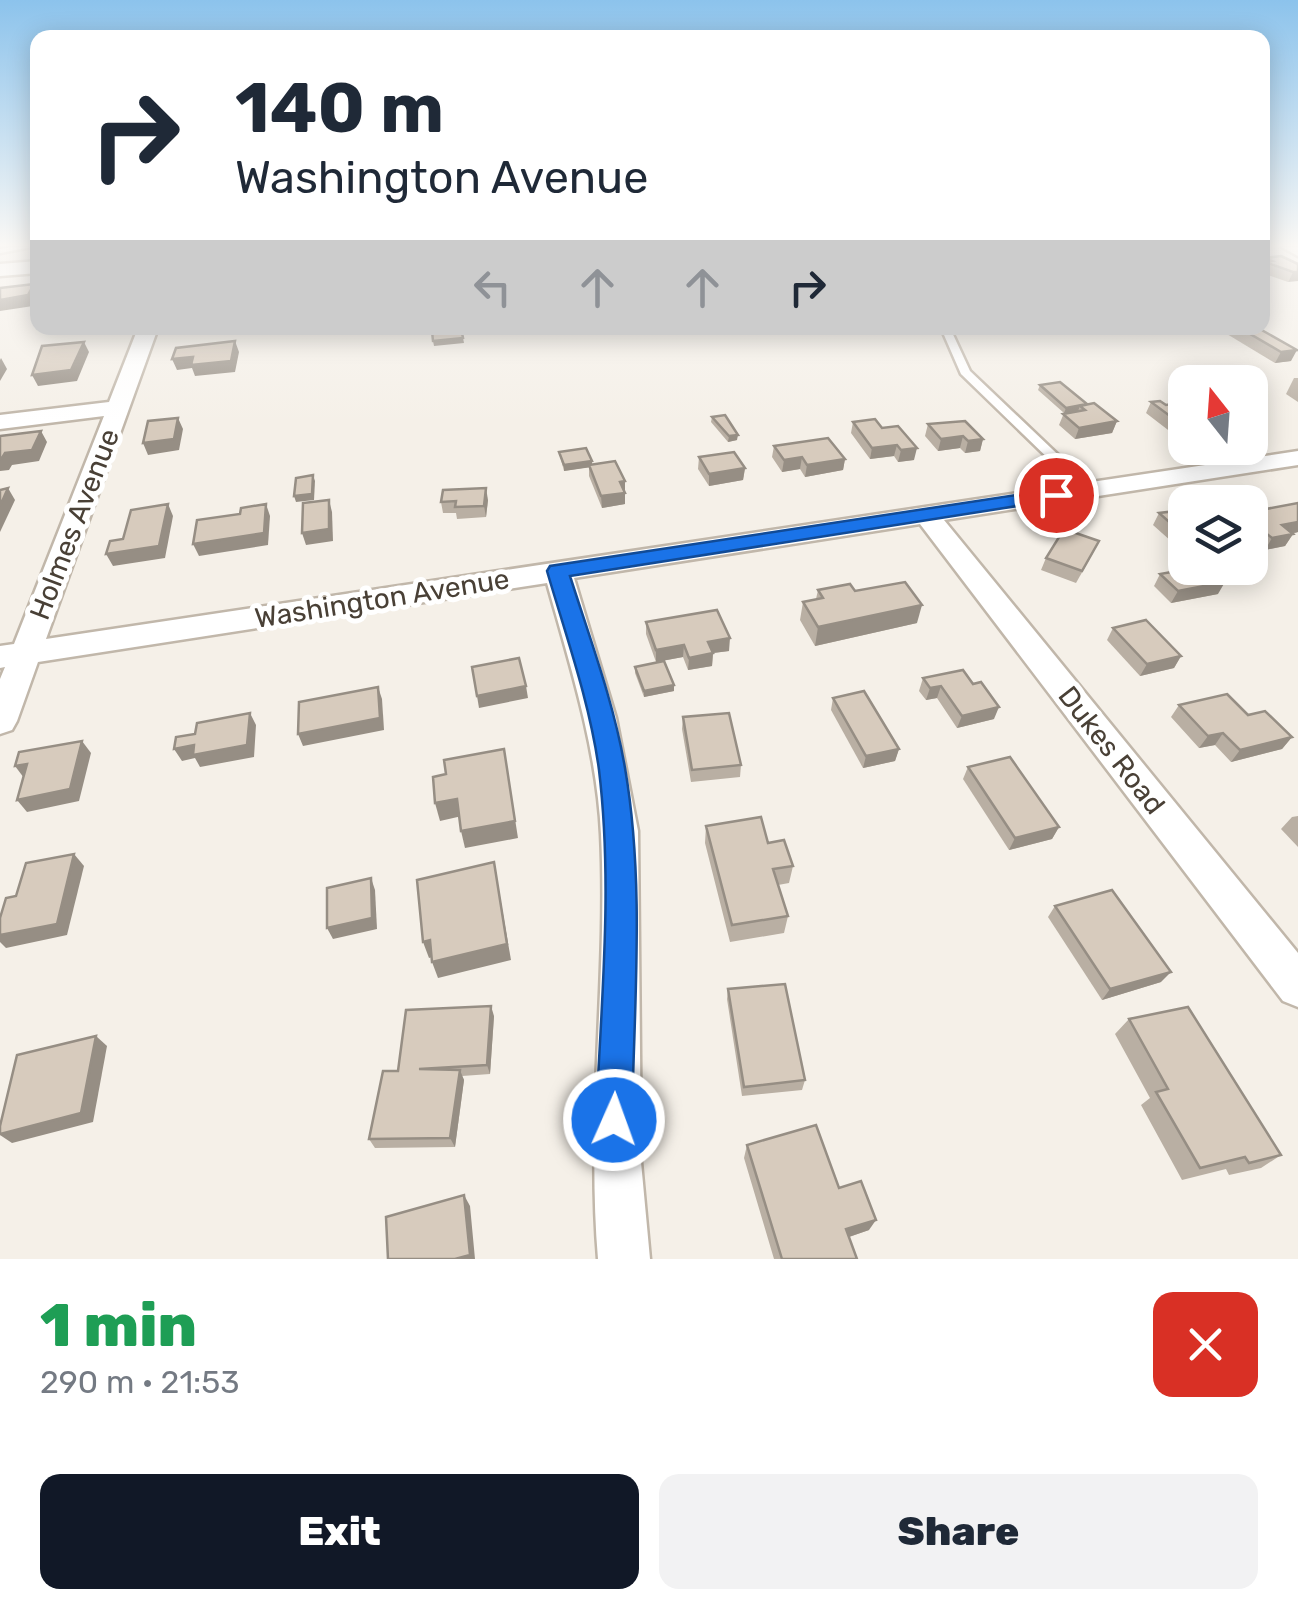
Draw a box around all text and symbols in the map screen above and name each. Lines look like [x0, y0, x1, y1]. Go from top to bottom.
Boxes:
text: 140 m [235, 67, 444, 150]
icon: right [70, 70, 200, 200]
text: Washington Avenue [235, 151, 648, 204]
icon: left [465, 260, 520, 315]
icon: ahead [570, 260, 625, 315]
icon: ahead [675, 260, 730, 315]
icon: right [780, 260, 835, 315]
north arrow [1168, 365, 1268, 465]
map controls [1168, 365, 1268, 585]
street label: Holmes Avenue [23, 424, 126, 624]
pin [1014, 453, 1099, 538]
icon: arrive [1029, 468, 1084, 523]
button: layers [1168, 485, 1268, 585]
street label: Washington Avenue [252, 562, 512, 635]
street label: Dukes Road [1051, 680, 1172, 821]
position arrow [562, 1068, 666, 1172]
text: 1 min [40, 1290, 197, 1361]
button: close [1153, 1292, 1258, 1397]
text: 290 m · 21:53 [40, 1363, 240, 1401]
button: Exit [40, 1474, 639, 1589]
button: Share [659, 1474, 1258, 1589]

